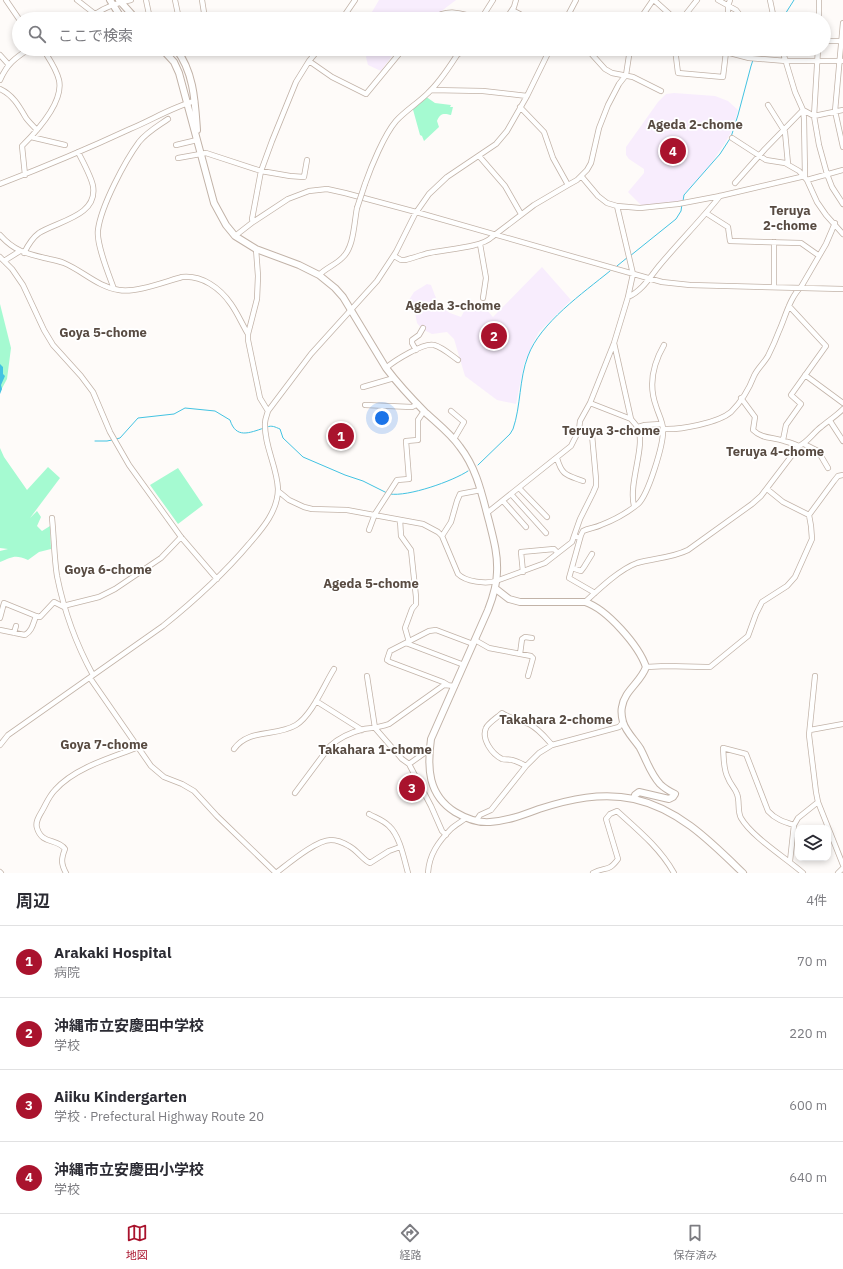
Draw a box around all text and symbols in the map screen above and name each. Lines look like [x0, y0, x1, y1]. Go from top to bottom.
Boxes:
search box [12, 12, 831, 56]
icon: search [26, 23, 48, 45]
text: ここで検索 [58, 26, 133, 45]
district label: Ageda 2-chome [647, 116, 743, 133]
pin: 4 [660, 136, 686, 166]
district label: Teruya 2-chome [763, 202, 817, 234]
district label: Ageda 3-chome [405, 297, 501, 314]
pin: 2 [481, 321, 507, 351]
district label: Goya 5-chome [59, 324, 147, 341]
your location [372, 408, 392, 428]
pin: 1 [328, 421, 354, 451]
district label: Teruya 3-chome [562, 422, 660, 439]
district label: Teruya 4-chome [726, 443, 824, 460]
district label: Goya 6-chome [64, 561, 152, 578]
district label: Ageda 5-chome [323, 575, 419, 592]
district label: Takahara 2-chome [499, 711, 613, 728]
district label: Goya 7-chome [60, 736, 148, 753]
district label: Takahara 1-chome [318, 741, 432, 758]
pin: 3 [399, 773, 425, 803]
map controls [795, 825, 831, 861]
button: layers [795, 825, 831, 861]
text: 周辺 [16, 890, 50, 912]
text: 4件 [806, 892, 827, 909]
text: Arakaki Hospital [54, 943, 171, 962]
text: 1 [25, 953, 33, 970]
text: 70 m [797, 953, 827, 970]
text: 病院 [54, 964, 80, 981]
text: 沖縄市立安慶田中学校 [54, 1016, 204, 1035]
text: 2 [25, 1025, 33, 1042]
text: 220 m [789, 1025, 827, 1042]
text: 学校 [54, 1037, 80, 1054]
text: Aiiku Kindergarten [54, 1087, 187, 1106]
text: 3 [25, 1097, 33, 1114]
text: 600 m [789, 1097, 827, 1114]
text: 学校 · Prefectural Highway Route 20 [54, 1108, 264, 1125]
text: 沖縄市立安慶田小学校 [54, 1160, 204, 1179]
text: 4 [25, 1169, 33, 1186]
text: 640 m [789, 1169, 827, 1186]
text: 学校 [54, 1181, 80, 1198]
tab: 地図 [126, 1222, 148, 1262]
tab: 経路 [399, 1222, 421, 1262]
tab: 保存済み [673, 1222, 717, 1262]

